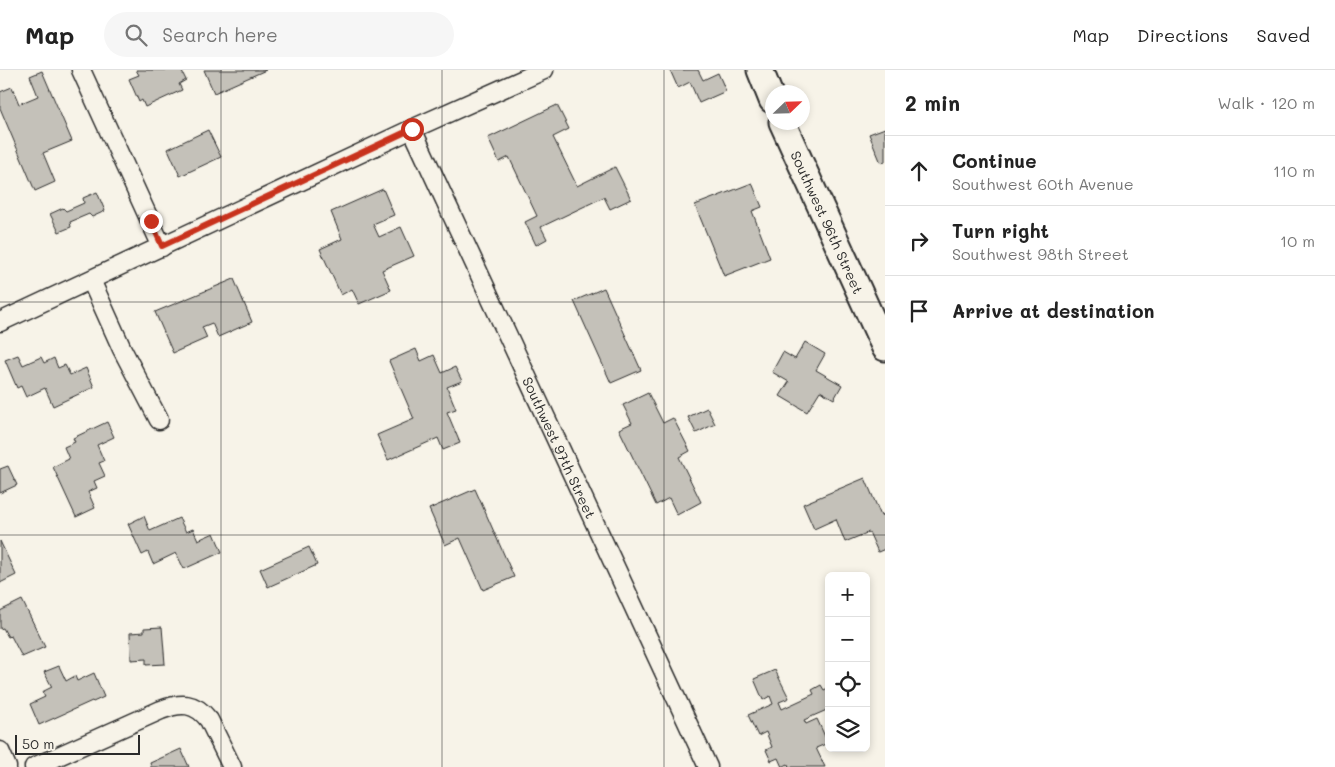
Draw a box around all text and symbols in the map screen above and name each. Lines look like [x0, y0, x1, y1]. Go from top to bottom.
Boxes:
search box [104, 12, 454, 57]
text: Map [25, 19, 74, 50]
icon: search [122, 21, 150, 49]
text: Search here [162, 22, 278, 47]
text: Map [1072, 23, 1109, 47]
text: Directions [1137, 23, 1229, 47]
text: Saved [1257, 23, 1310, 47]
north arrow [765, 85, 810, 130]
text: 2 min [905, 89, 960, 116]
text: Walk · 120 m [1217, 92, 1315, 113]
route start [401, 118, 424, 141]
street label: Southwest 96th Street [787, 148, 868, 297]
text: Continue [952, 148, 1037, 173]
icon: ahead [905, 157, 933, 185]
text: 110 m [1273, 160, 1315, 181]
text: Southwest 60th Avenue [952, 173, 1134, 194]
route end [140, 210, 163, 233]
text: Turn right [952, 218, 1049, 243]
icon: right [905, 227, 933, 255]
text: 10 m [1280, 230, 1315, 251]
text: Southwest 98th Street [952, 243, 1129, 264]
icon: arrive [905, 297, 933, 325]
text: Arrive at destination [952, 298, 1155, 323]
street label: Southwest 97th Street [519, 373, 601, 521]
map controls [825, 572, 870, 752]
button: + [825, 572, 870, 617]
button: − [825, 617, 870, 662]
button: locate [825, 662, 870, 707]
button: layers [825, 707, 870, 752]
scale bar [15, 732, 140, 755]
text: 50 m [22, 734, 54, 753]

